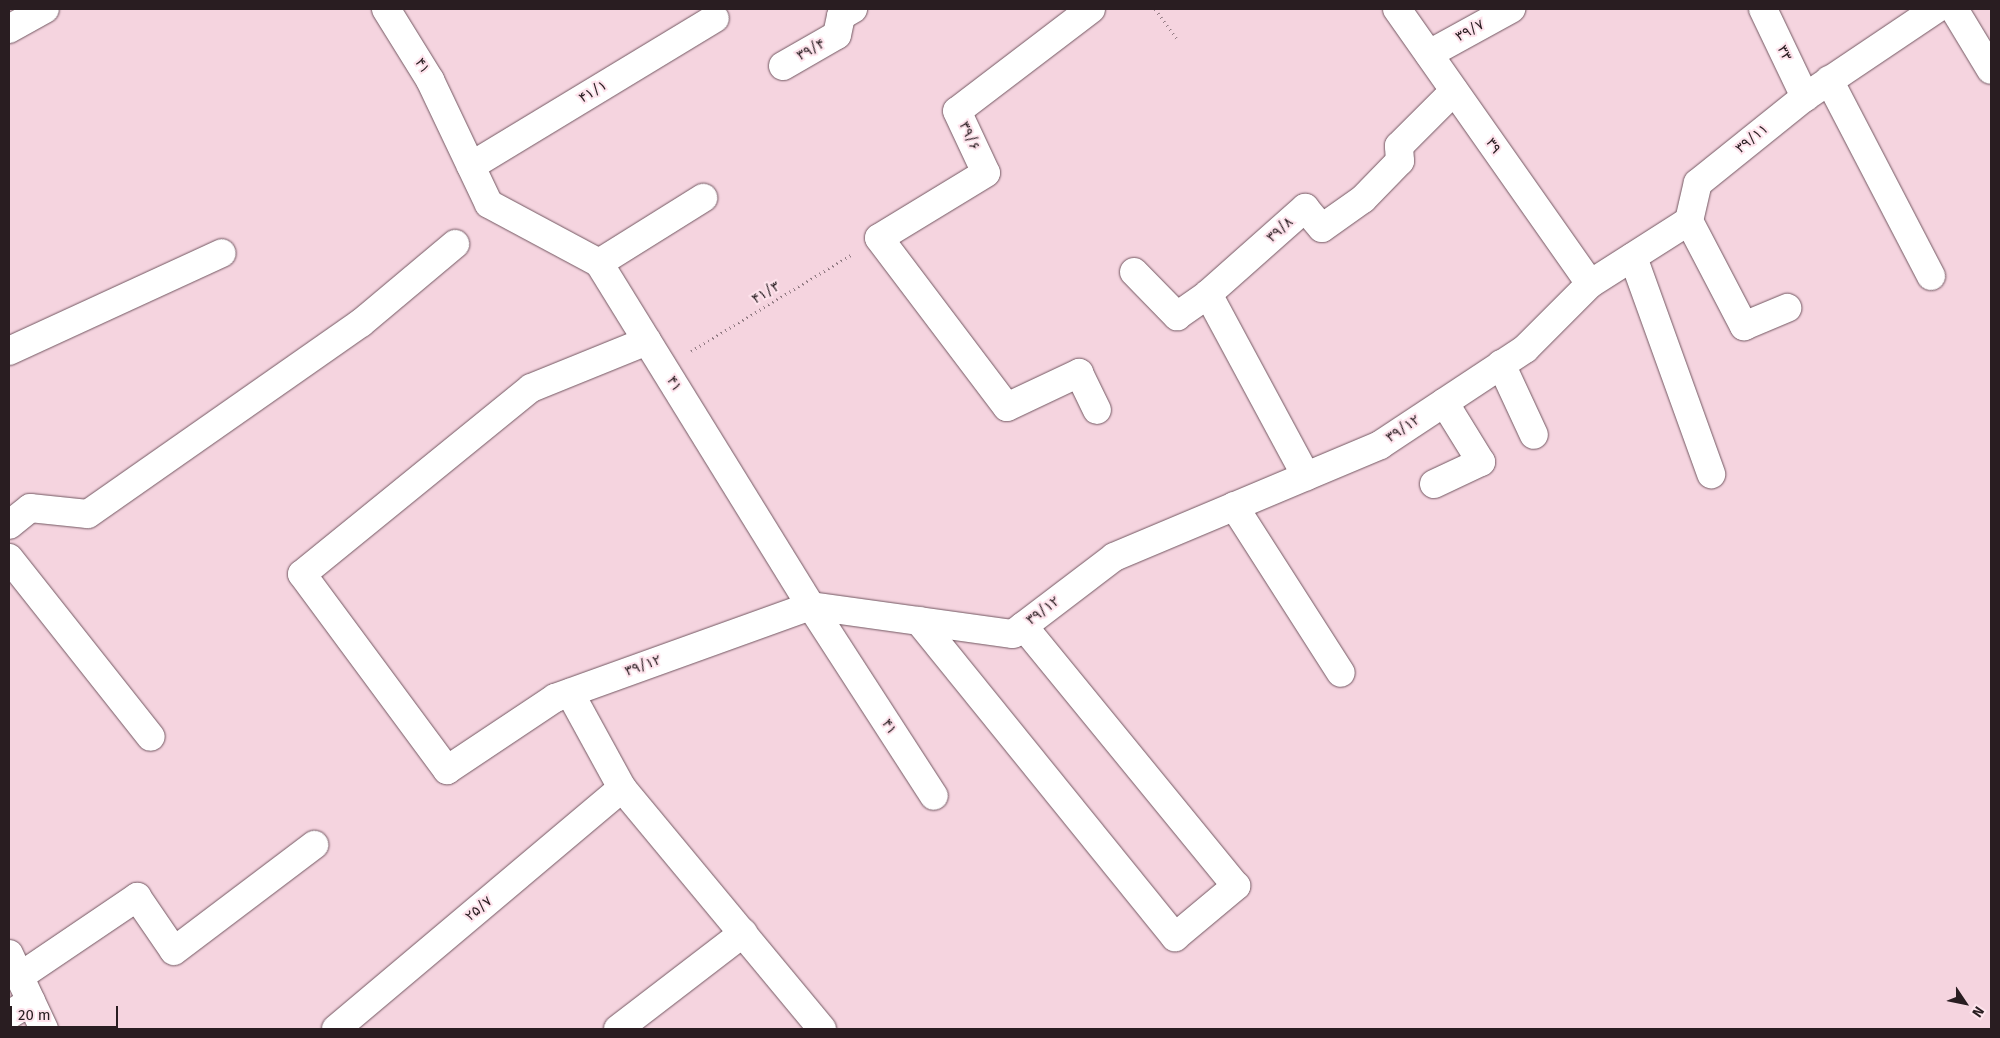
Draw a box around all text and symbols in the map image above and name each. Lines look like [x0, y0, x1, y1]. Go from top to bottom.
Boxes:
street label: ۳۹/۷ [1452, 16, 1488, 46]
street label: ۳۹/۴ [793, 35, 829, 65]
street label: ۳۳ [1773, 42, 1795, 64]
street label: ۴۱ [411, 55, 433, 77]
street label: ۴۱/۱ [575, 77, 611, 107]
street label: ۳۹/۶ [955, 118, 983, 154]
street label: ۳۹/۱۱ [1731, 120, 1773, 158]
street label: ۳۹ [1482, 135, 1504, 157]
street label: ۳۹/۸ [1263, 213, 1297, 247]
street label: ۴۱/۳ [748, 278, 784, 308]
street label: ۴۱ [663, 373, 685, 395]
street label: ۳۹/۱۲ [1382, 411, 1424, 447]
street label: ۳۹/۱۲ [1022, 592, 1064, 630]
street label: ۳۹/۱۲ [622, 651, 664, 681]
street label: ۴۱ [878, 716, 900, 738]
street label: ۲۵/۷ [462, 893, 496, 925]
north arrow [1940, 978, 1990, 1028]
scale bar [12, 996, 120, 1028]
text: N [1968, 1003, 1988, 1020]
text: 20 m [18, 1006, 51, 1024]

